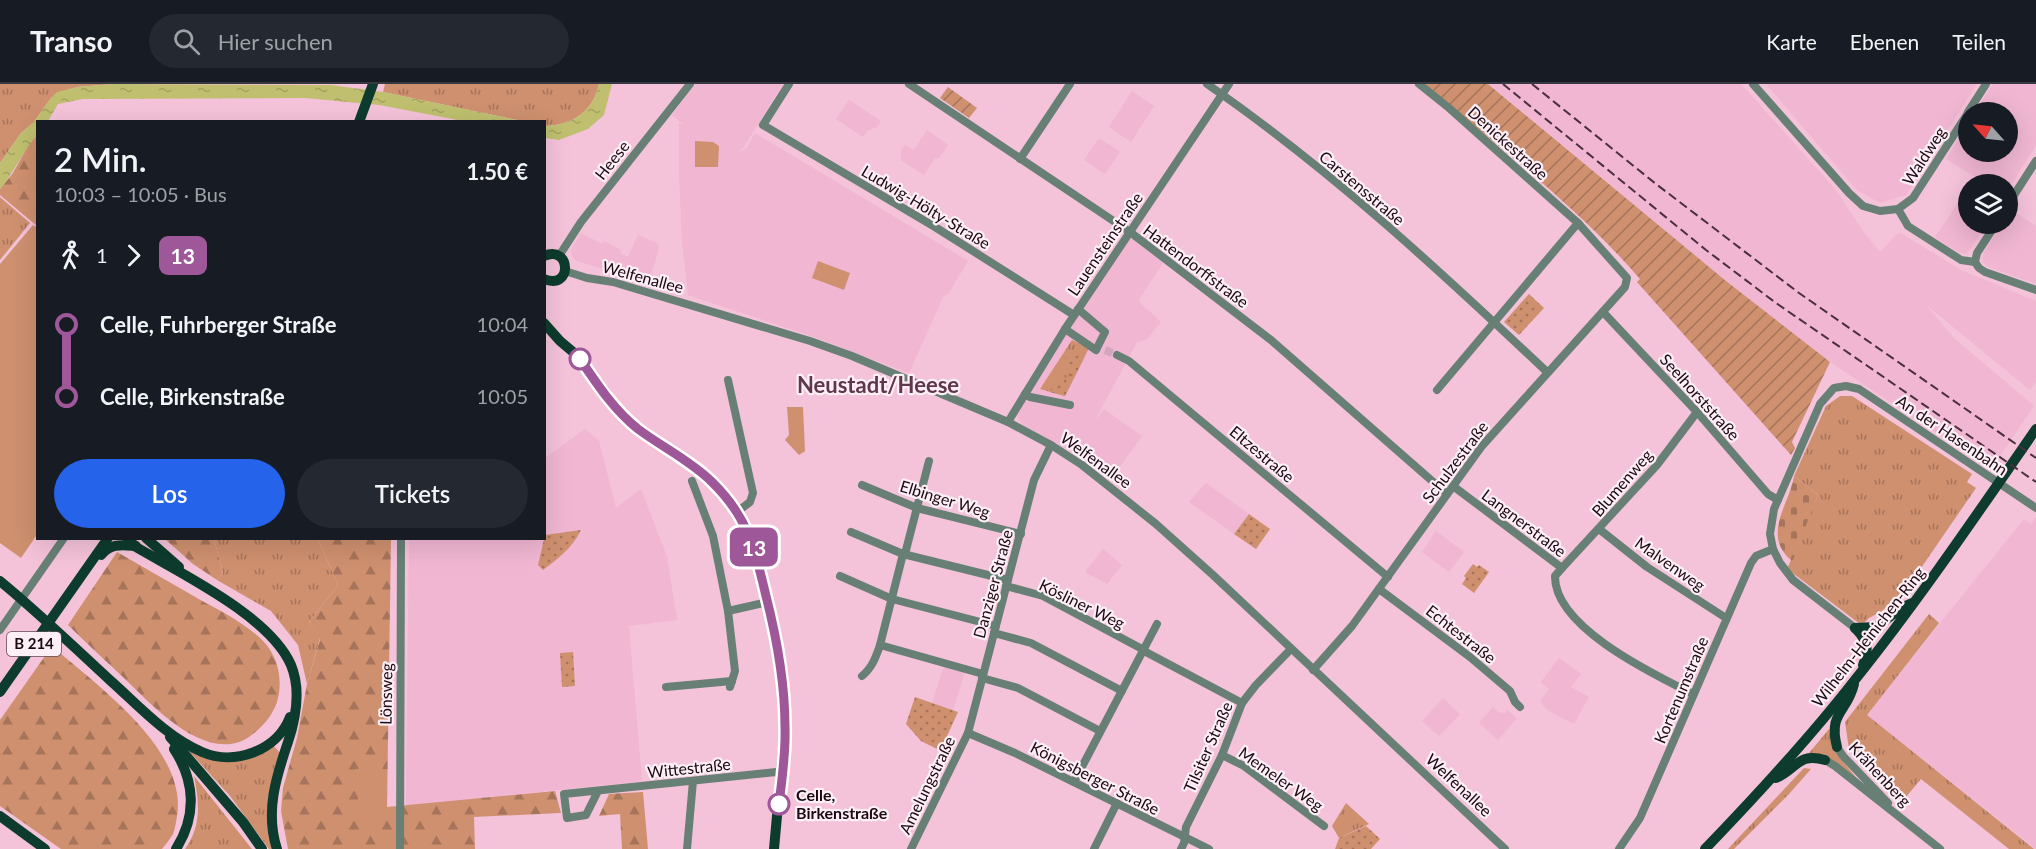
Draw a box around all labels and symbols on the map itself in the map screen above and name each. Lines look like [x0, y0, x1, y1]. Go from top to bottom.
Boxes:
street label: Denickestraße [1464, 102, 1552, 184]
north arrow [1958, 102, 2018, 162]
street label: Waldweg [1898, 123, 1949, 188]
street label: Heese [590, 136, 633, 183]
street label: Carstensstraße [1316, 146, 1409, 229]
street label: Ludwig-Hölty-Straße [859, 161, 994, 252]
street label: Lauensteinstraße [1063, 189, 1146, 299]
street label: Hattendorffstraße [1140, 220, 1253, 311]
street label: Welfenallee [601, 257, 686, 296]
unlabelled marker [569, 348, 591, 370]
street label: Seelhorststraße [1657, 350, 1744, 444]
district label: Neustadt/Heese [797, 371, 959, 398]
street label: An der Hasenbahn [1893, 390, 2011, 479]
street label: Schulzestraße [1418, 417, 1492, 506]
street label: Eltzestraße [1226, 421, 1298, 486]
street label: Welfenallee [1057, 428, 1135, 492]
street label: Blumenweg [1587, 445, 1656, 520]
street label: Elbinger Weg [898, 476, 992, 521]
street label: Langnerstraße [1478, 485, 1570, 560]
line badge: 13 [727, 528, 781, 566]
street label: Danziger Straße [969, 528, 1016, 640]
street label: Malvenweg [1632, 533, 1709, 595]
street label: Wilhelm-Heinichen-Ring [1807, 563, 1928, 710]
street label: Kösliner Weg [1036, 575, 1128, 632]
street label: Echtestraße [1423, 600, 1500, 667]
road number: B 214 [7, 632, 61, 656]
street label: Kortenumstraße [1650, 634, 1712, 746]
street label: Lönsweg [375, 663, 396, 725]
street label: Tilsiter Straße [1179, 699, 1236, 795]
street label: Amelungstraße [895, 733, 958, 837]
street label: Königsberger Straße [1028, 737, 1163, 818]
street label: Krähenberg [1845, 737, 1915, 810]
street label: Memeler Weg [1235, 743, 1327, 815]
street label: Welfenallee [1423, 749, 1496, 820]
street label: Wittestraße [646, 754, 732, 781]
place label: Celle, Birkenstraße [796, 785, 888, 822]
marker: Celle, Birkenstraße [768, 793, 790, 815]

